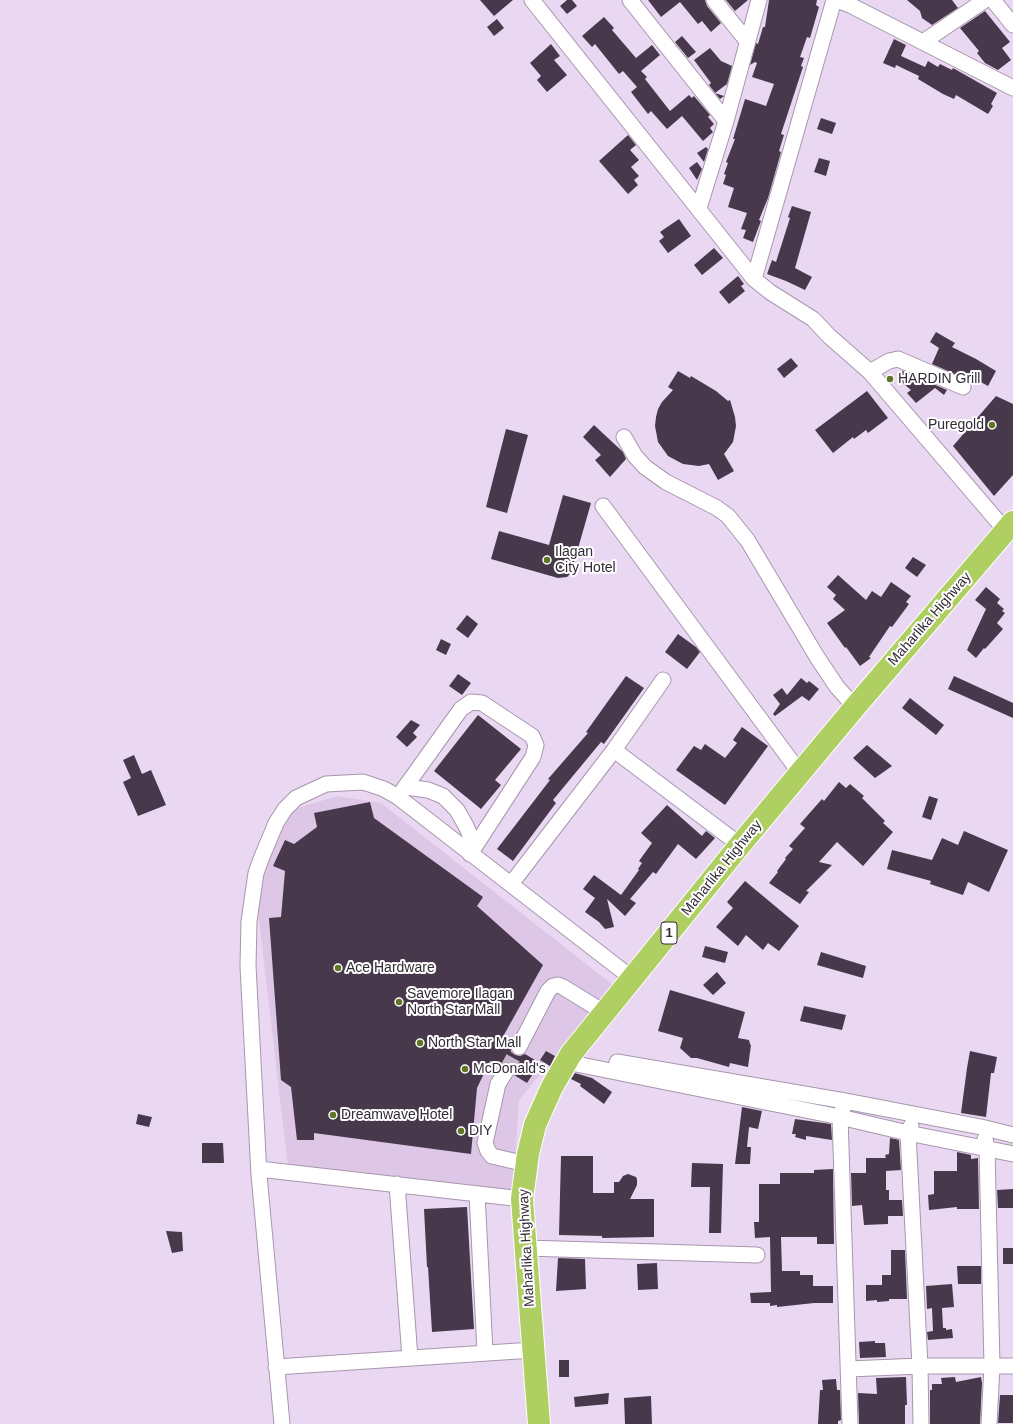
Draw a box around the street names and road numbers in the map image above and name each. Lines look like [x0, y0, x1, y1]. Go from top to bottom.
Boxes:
street label: Maharlika Highway [885, 569, 975, 669]
street label: Maharlika Highway [678, 817, 766, 919]
road number: 1 [661, 922, 677, 944]
street label: Maharlika Highway [516, 1189, 538, 1307]

